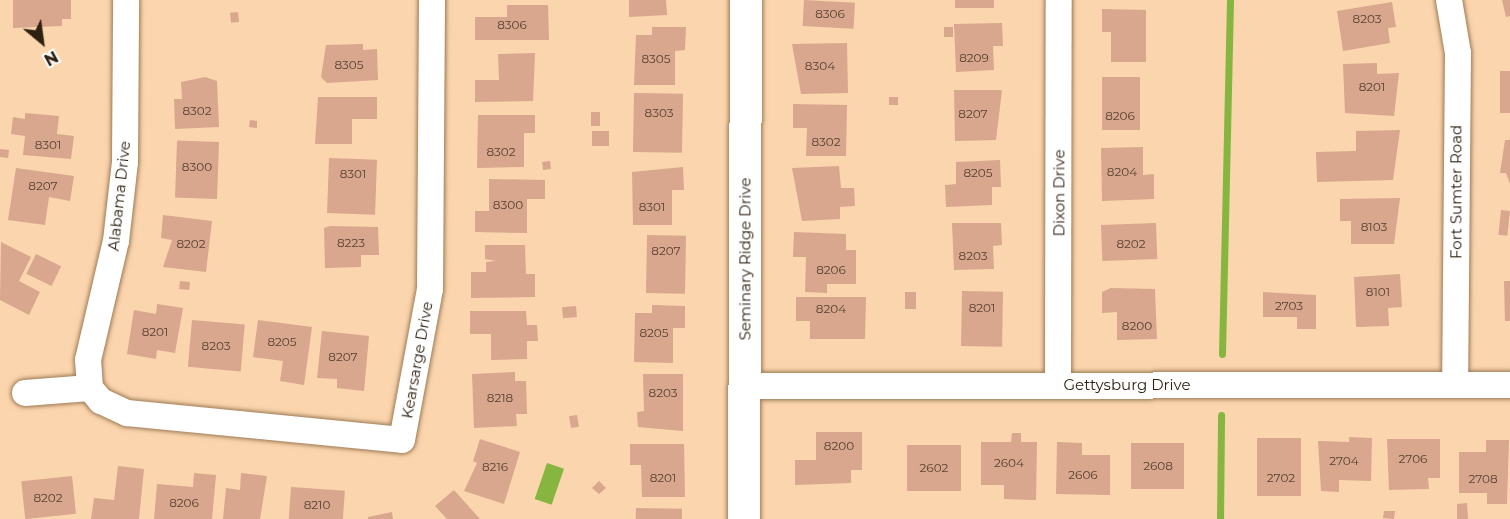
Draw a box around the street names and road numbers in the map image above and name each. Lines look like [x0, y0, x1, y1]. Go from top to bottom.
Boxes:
street label: Fort Sumter Road [1447, 125, 1465, 259]
street label: Alabama Drive [104, 140, 134, 252]
street label: Dixon Drive [1050, 150, 1068, 236]
street label: Seminary Ridge Drive [736, 178, 754, 340]
street label: Kearsarge Drive [398, 300, 436, 420]
street label: Gettysburg Drive [1063, 376, 1191, 394]

